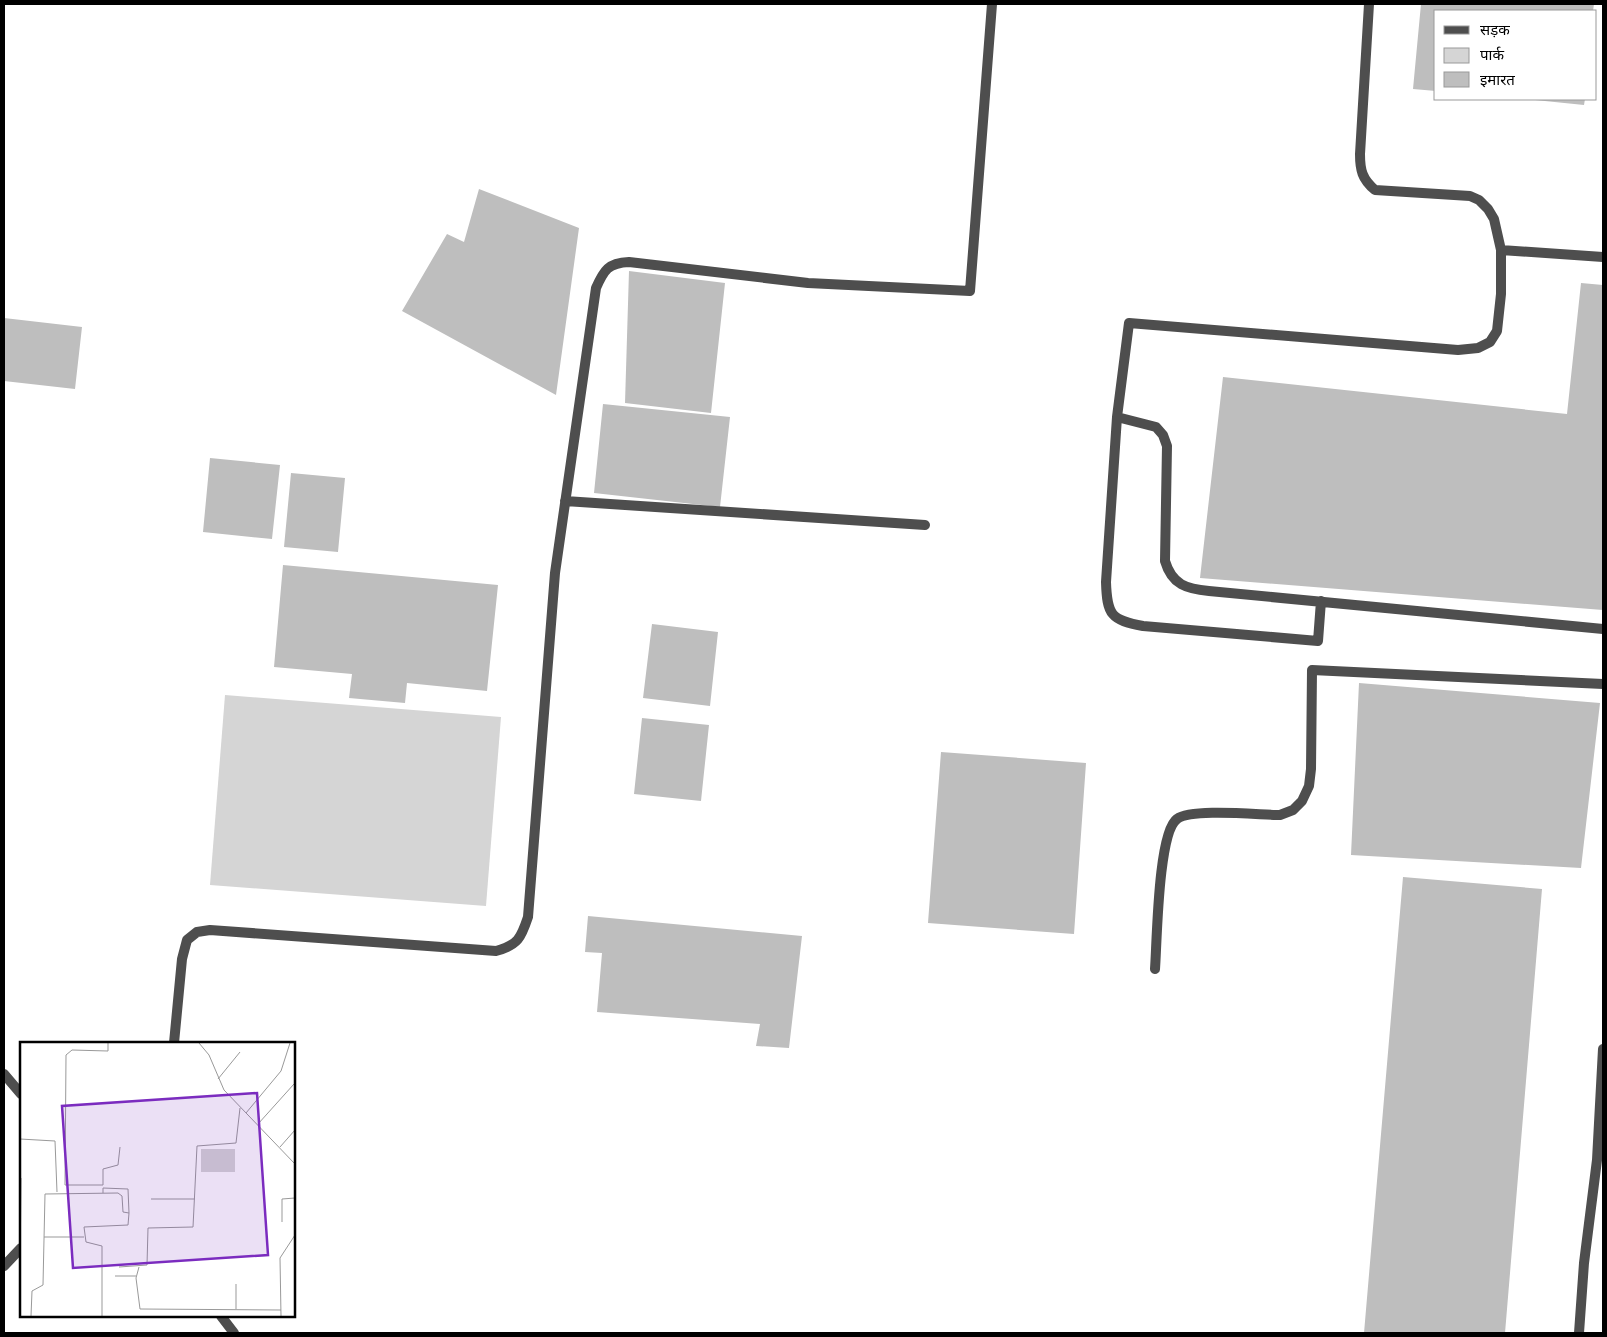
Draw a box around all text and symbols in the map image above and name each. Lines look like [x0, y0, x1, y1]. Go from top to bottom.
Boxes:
legend [1434, 10, 1597, 100]
text: सड़क [1480, 20, 1510, 39]
text: पार्क [1480, 45, 1504, 64]
text: इमारत [1480, 70, 1515, 89]
inset map [20, 1042, 295, 1317]

